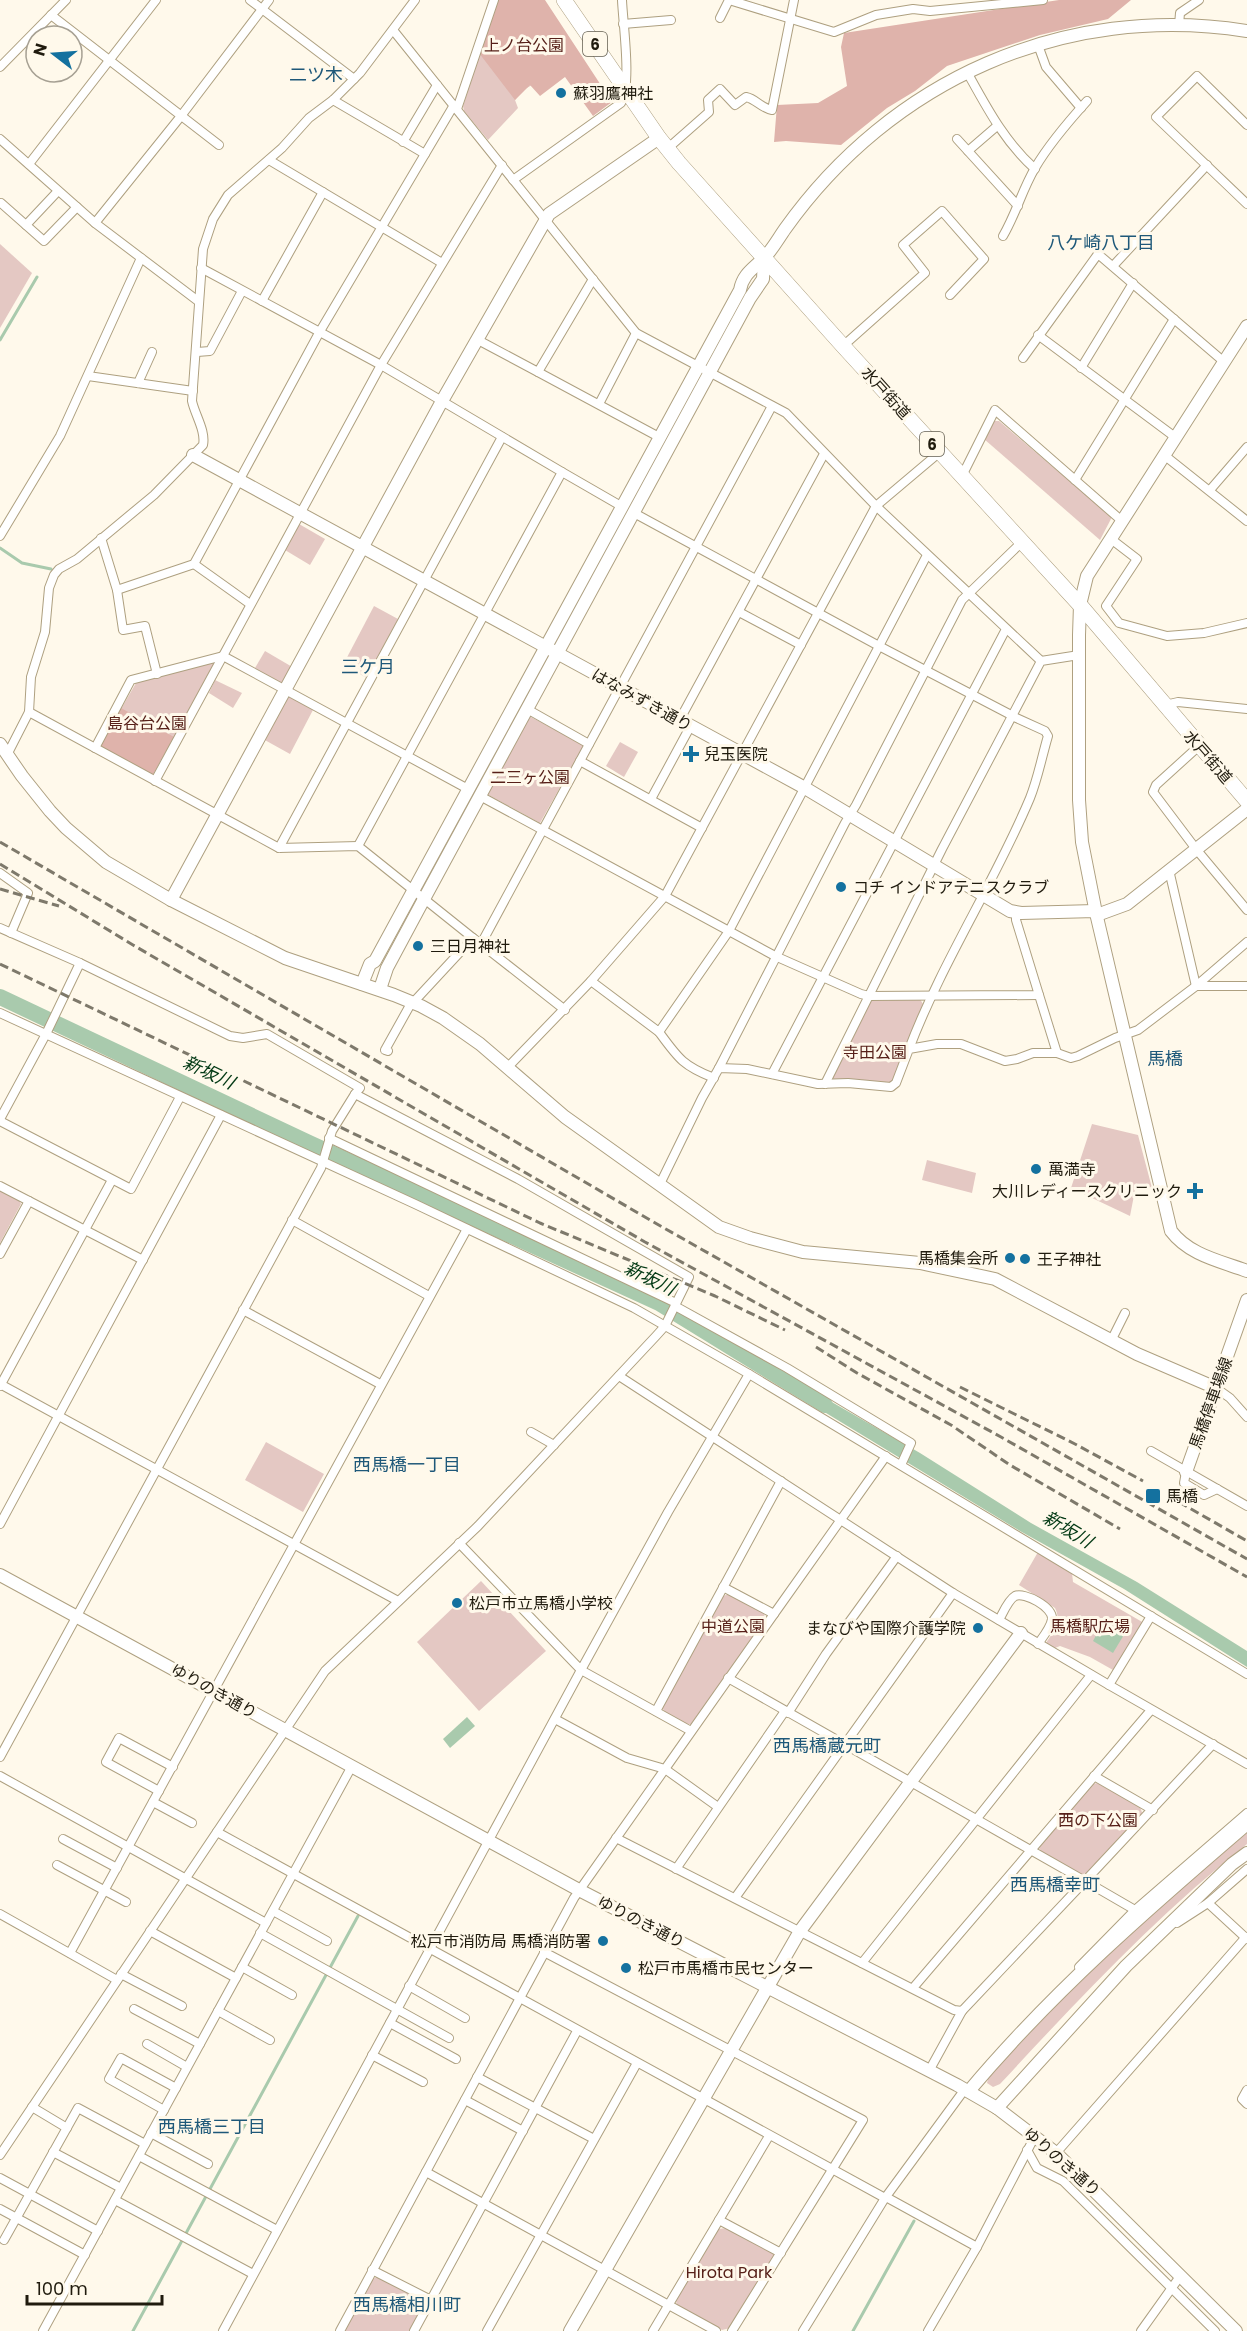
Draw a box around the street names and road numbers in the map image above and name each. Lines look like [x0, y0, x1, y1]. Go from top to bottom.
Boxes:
road number: 6 [583, 32, 607, 56]
street label: 水戸街道 [856, 362, 916, 424]
road number: 6 [920, 432, 944, 456]
street label: はなみずき通り [587, 663, 697, 737]
street label: 水戸街道 [1178, 725, 1238, 789]
street label: 馬橋停車場線 [1184, 1354, 1238, 1452]
street label: ゆりのき通り [167, 1658, 261, 1724]
street label: ゆりのき通り [593, 1890, 689, 1954]
street label: ゆりのき通り [1018, 2122, 1106, 2202]

